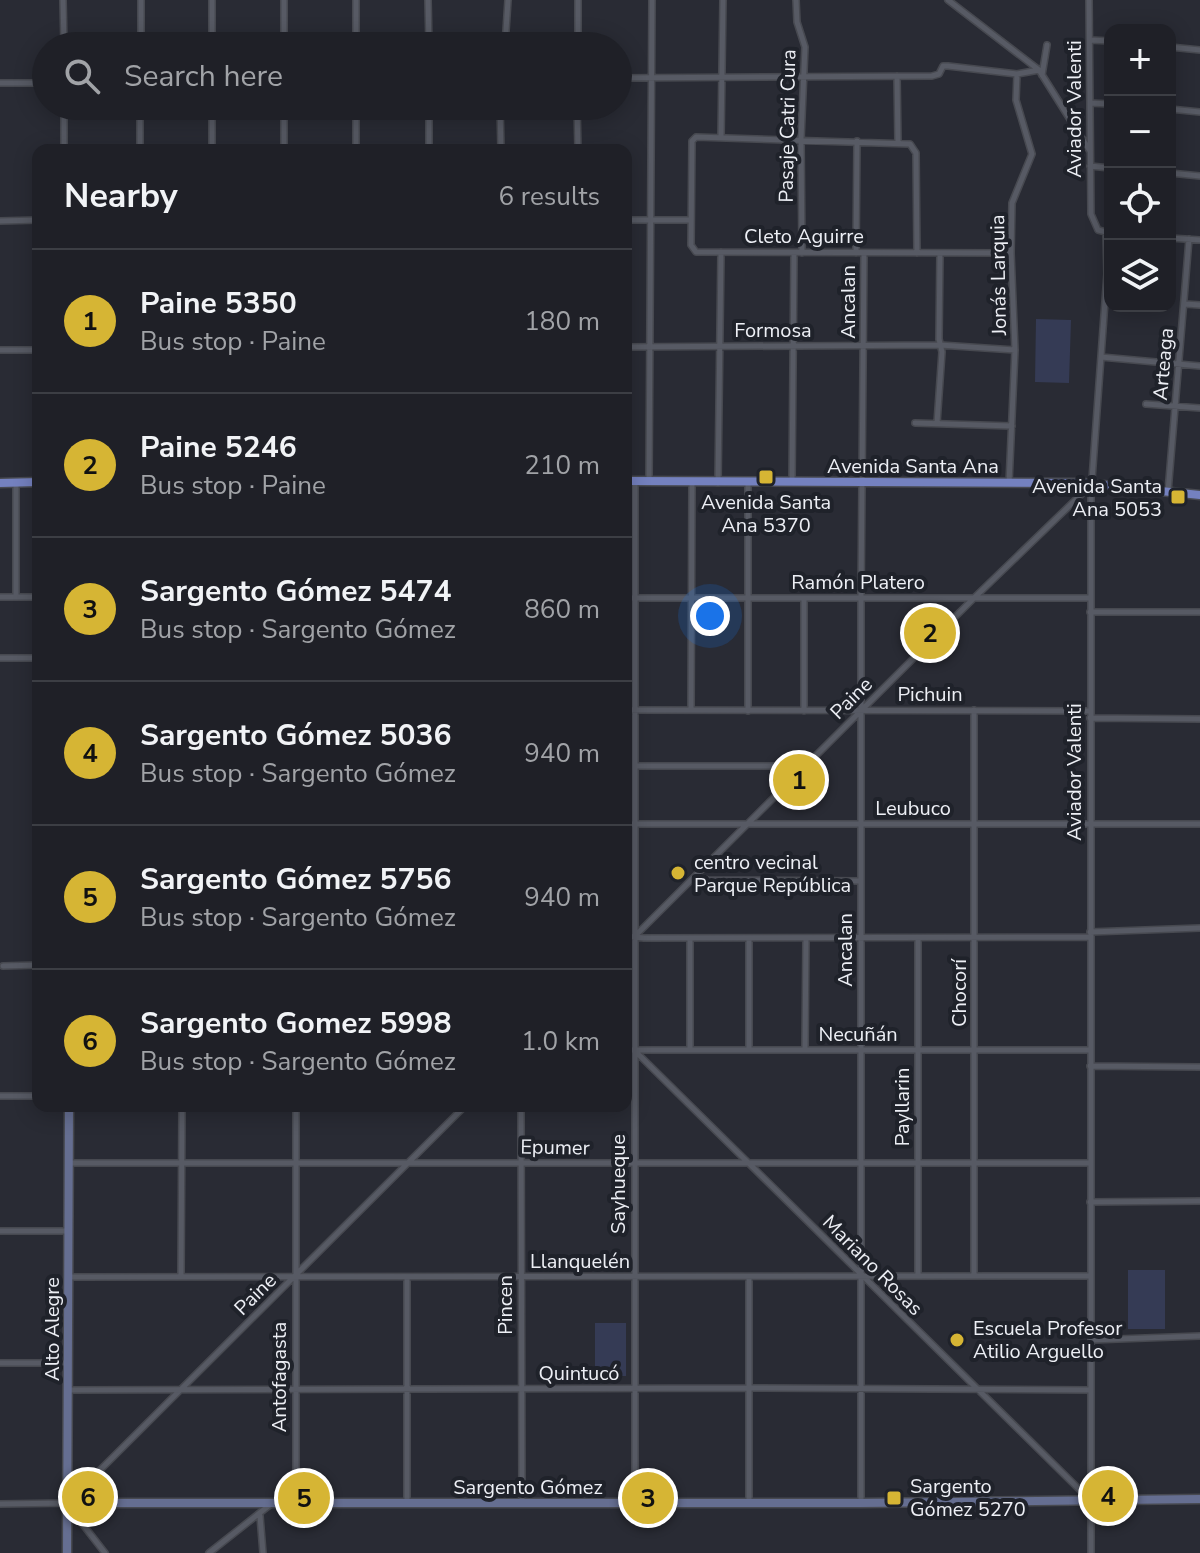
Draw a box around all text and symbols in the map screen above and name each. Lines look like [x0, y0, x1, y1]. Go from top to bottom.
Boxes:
map controls [1104, 24, 1176, 312]
button: + [1104, 24, 1176, 96]
search box [32, 32, 632, 120]
street label: Aviador Valenti [1061, 40, 1088, 178]
street label: Pasaje Catri Cura [773, 49, 802, 203]
icon: search [60, 54, 104, 98]
text: Search here [124, 56, 283, 97]
button: − [1104, 96, 1176, 168]
button: locate [1104, 168, 1176, 240]
text: Nearby [64, 173, 178, 219]
text: 6 results [499, 179, 600, 214]
street label: Jonás Larquia [984, 214, 1013, 337]
street label: Cleto Aguirre [744, 223, 864, 250]
button: layers [1104, 240, 1176, 312]
street label: Ancalan [835, 265, 862, 339]
text: Paine 5350 [140, 283, 297, 324]
text: 1 [82, 304, 98, 339]
text: 180 m [524, 304, 600, 339]
street label: Formosa [734, 317, 812, 344]
text: Bus stop · Paine [140, 324, 326, 359]
street label: Arteaga [1147, 327, 1180, 401]
text: Paine 5246 [140, 427, 297, 468]
text: 2 [82, 448, 98, 483]
text: 210 m [524, 448, 600, 483]
street label: Avenida Santa Ana [827, 453, 999, 480]
text: Bus stop · Paine [140, 468, 326, 503]
marker: Avenida Santa Ana 5370 [757, 468, 775, 486]
place label: Avenida Santa Ana 5053 [1032, 473, 1162, 523]
marker: Avenida Santa Ana 5053 [1169, 488, 1187, 506]
place label: Avenida Santa Ana 5370 [701, 489, 831, 539]
street label: Ramón Platero [791, 569, 925, 596]
text: Sargento Gómez 5474 [140, 571, 452, 612]
text: 3 [82, 592, 98, 627]
text: 860 m [524, 592, 600, 627]
your location [690, 596, 730, 636]
pin: 2 [904, 603, 956, 663]
text: Bus stop · Sargento Gómez [140, 612, 456, 647]
street label: Paine [824, 671, 878, 725]
street label: Pichuin [897, 681, 963, 708]
street label: Aviador Valenti [1061, 703, 1088, 841]
text: Sargento Gómez 5036 [140, 715, 452, 756]
text: 4 [82, 736, 98, 771]
text: 940 m [524, 736, 600, 771]
pin: 1 [773, 750, 825, 810]
text: Bus stop · Sargento Gómez [140, 756, 456, 791]
street label: Leubuco [875, 795, 951, 822]
place label: centro vecinal Parque República [694, 849, 851, 899]
text: Sargento Gómez 5756 [140, 859, 452, 900]
marker: centro vecinal Parque República [669, 864, 687, 882]
text: 5 [82, 880, 98, 915]
text: 940 m [524, 880, 600, 915]
text: Bus stop · Sargento Gómez [140, 900, 456, 935]
street label: Ancalan [832, 913, 859, 987]
street label: Chocorí [946, 958, 973, 1027]
text: Sargento Gomez 5998 [140, 1003, 452, 1044]
street label: Necuñán [818, 1021, 898, 1048]
text: 6 [82, 1024, 98, 1059]
text: 1.0 km [521, 1024, 600, 1059]
text: Bus stop · Sargento Gómez [140, 1044, 456, 1079]
street label: Payllarin [889, 1068, 916, 1146]
street label: Epumer [520, 1133, 590, 1162]
street label: Sayhueque [605, 1134, 632, 1234]
street label: Mariano Rosas [816, 1209, 929, 1322]
street label: Llanquelén [530, 1248, 630, 1275]
street label: Paine [228, 1267, 282, 1321]
street label: Pincen [492, 1275, 519, 1335]
street label: Alto Alegre [39, 1277, 66, 1381]
place label: Escuela Profesor Atilio Arguello [973, 1315, 1122, 1365]
street label: Antofagasta [266, 1322, 293, 1432]
marker: Escuela Profesor Atilio Arguello [948, 1331, 966, 1349]
street label: Quintucó [539, 1360, 619, 1387]
pin: 4 [1082, 1466, 1134, 1526]
pin: 6 [62, 1467, 114, 1527]
pin: 5 [278, 1468, 330, 1528]
pin: 3 [622, 1468, 674, 1528]
place label: Sargento Gómez 5270 [910, 1473, 1026, 1523]
street label: Sargento Gómez [453, 1474, 603, 1501]
marker: Sargento Gómez 5270 [885, 1489, 903, 1507]

